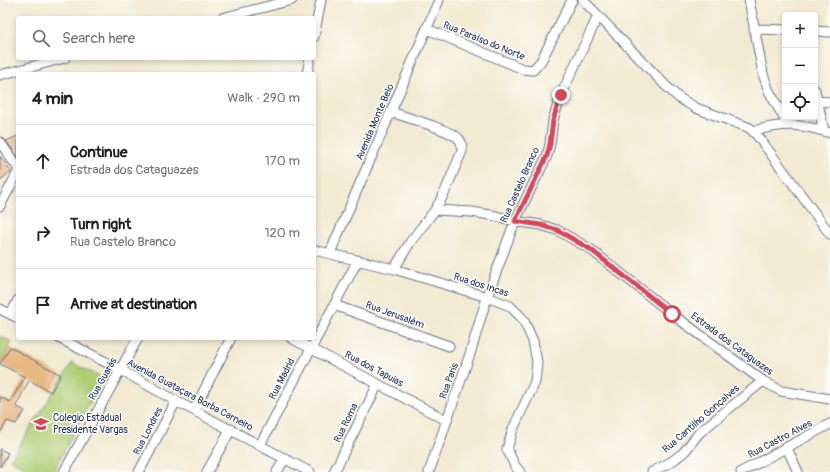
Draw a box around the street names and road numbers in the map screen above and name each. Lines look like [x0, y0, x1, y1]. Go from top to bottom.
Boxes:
street label: Rua Paraíso do Norte [441, 19, 527, 63]
street label: Avenida Monte Belo [353, 81, 397, 162]
street label: Rua Castelo Branco [498, 145, 542, 225]
street label: Rua dos Incas [452, 270, 510, 300]
street label: Rua Jerusalém [364, 299, 426, 331]
street label: Estrada dos Cataguazes [688, 310, 776, 378]
street label: Rua dos Tapuias [343, 349, 406, 390]
street label: Rua Guarás [86, 355, 120, 402]
street label: Rua Madrid [267, 356, 298, 402]
street label: Avenida Guataçara Borba Carneiro [125, 357, 256, 434]
street label: Rua Paris [437, 361, 461, 401]
street label: Rua Cantilho Gonçalves [660, 382, 742, 456]
street label: Rua Roma [331, 401, 361, 445]
street label: Rua Londres [131, 405, 165, 457]
street label: Rua Castro Alves [746, 417, 814, 461]

